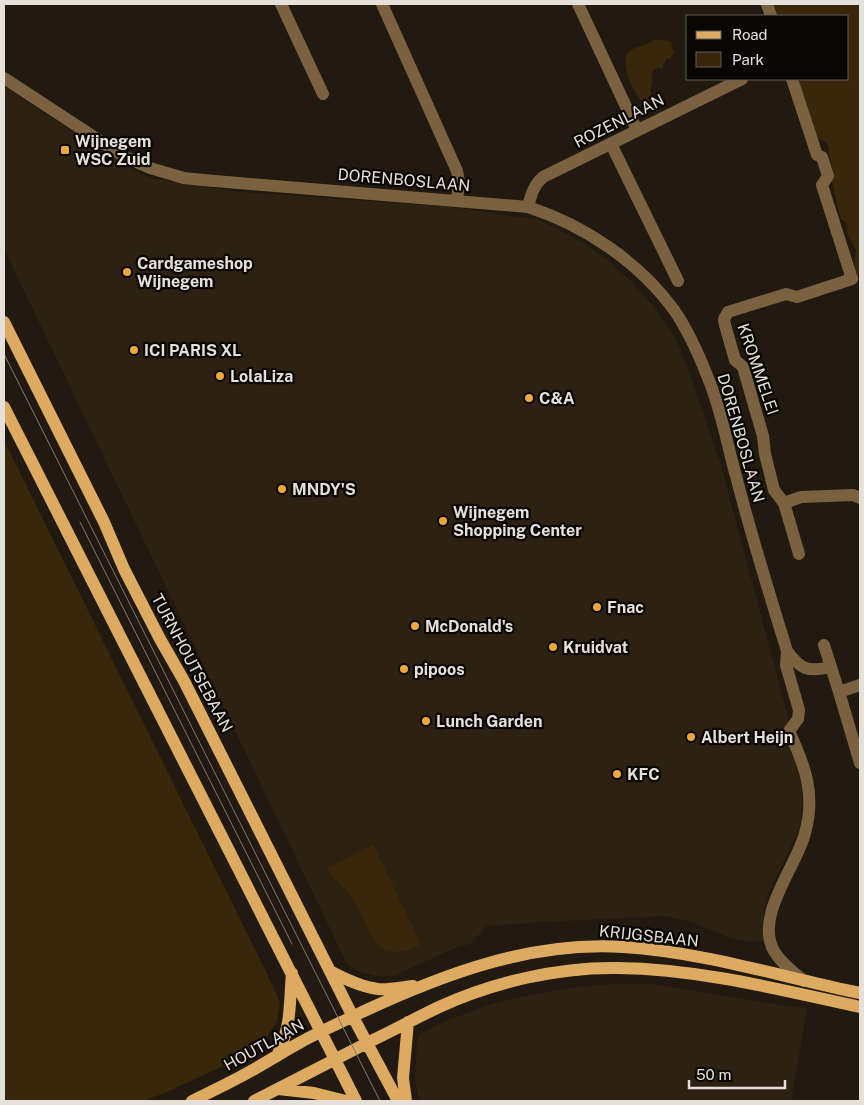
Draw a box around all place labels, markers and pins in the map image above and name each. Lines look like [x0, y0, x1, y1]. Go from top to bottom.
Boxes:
place label: Wijnegem WSC Zuid [75, 132, 151, 169]
marker: Wijnegem WSC Zuid [59, 144, 71, 156]
place label: Cardgameshop Wijnegem [137, 254, 253, 291]
marker: Cardgameshop Wijnegem [121, 266, 133, 278]
place label: ICI PARIS XL [144, 341, 241, 360]
marker: ICI PARIS XL [128, 344, 140, 356]
place label: LolaLiza [230, 367, 293, 386]
marker: LolaLiza [214, 370, 226, 382]
place label: C&A [539, 389, 575, 408]
marker: C&A [523, 392, 535, 404]
place label: MNDY'S [292, 480, 356, 499]
marker: MNDY'S [276, 483, 288, 495]
place label: Wijnegem Shopping Center [453, 503, 582, 540]
marker: Wijnegem Shopping Center [437, 515, 449, 527]
place label: Fnac [607, 598, 644, 617]
marker: Fnac [591, 601, 603, 613]
place label: McDonald's [425, 617, 513, 636]
marker: McDonald's [409, 620, 421, 632]
place label: Kruidvat [563, 638, 628, 657]
marker: Kruidvat [547, 641, 559, 653]
place label: pipoos [414, 660, 465, 679]
marker: pipoos [398, 663, 410, 675]
place label: Lunch Garden [436, 712, 542, 731]
marker: Lunch Garden [420, 715, 432, 727]
place label: Albert Heijn [701, 728, 793, 747]
marker: Albert Heijn [685, 731, 697, 743]
place label: KFC [627, 765, 660, 784]
marker: KFC [611, 768, 623, 780]

